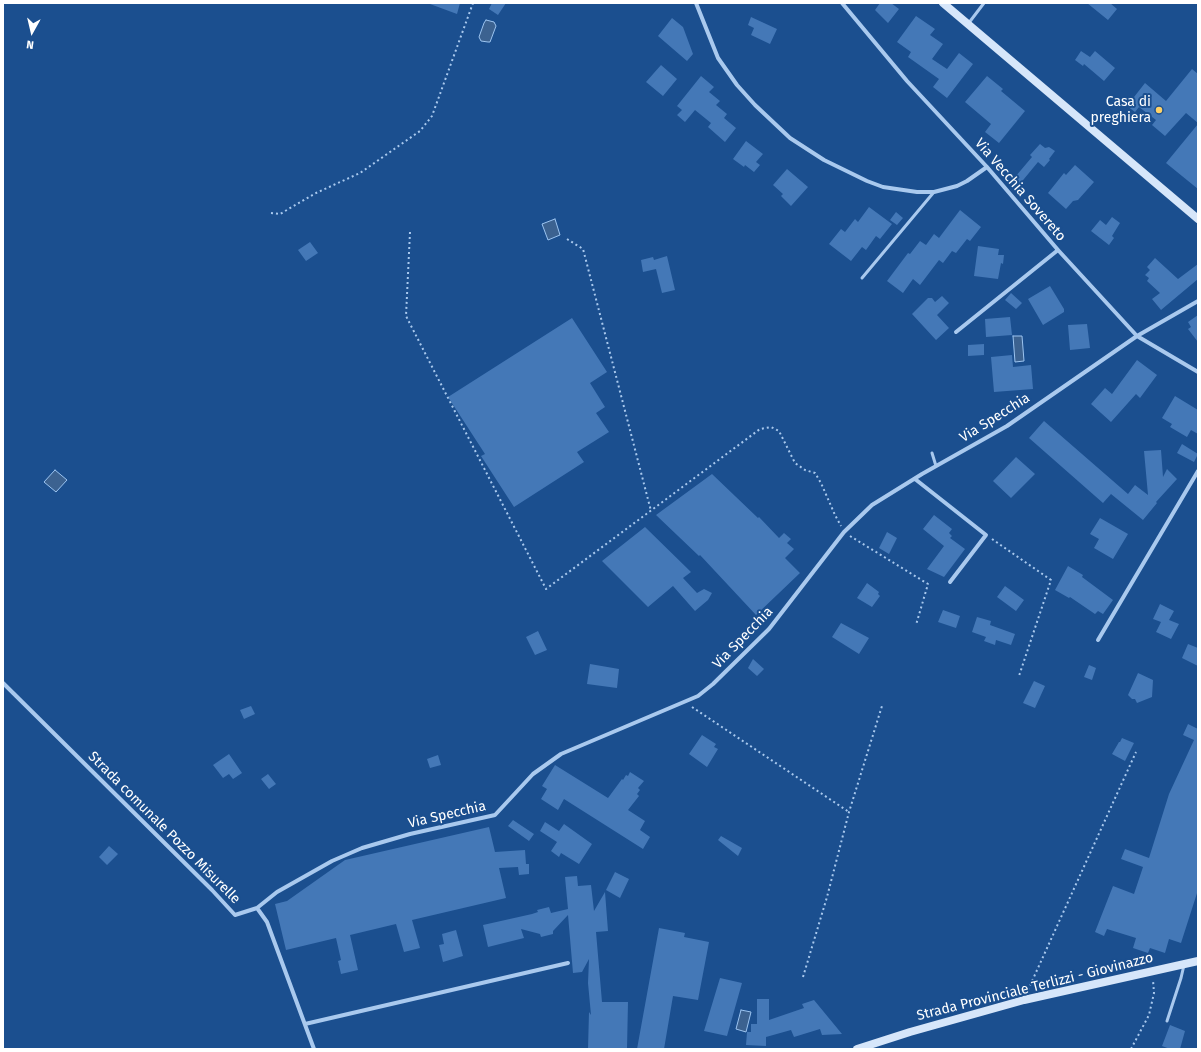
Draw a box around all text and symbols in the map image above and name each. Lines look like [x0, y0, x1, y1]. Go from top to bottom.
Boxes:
north arrow [12, 12, 52, 52]
text: N [26, 37, 35, 51]
place label: Casa di preghiera [1090, 94, 1151, 126]
marker: Casa di preghiera [1154, 105, 1164, 115]
street label: Via Vecchia Sovereto [971, 135, 1069, 245]
street label: Via Specchia [957, 390, 1033, 446]
street label: Via Specchia [709, 604, 777, 672]
street label: Strada comunale Pozzo Misurelle [84, 748, 244, 908]
street label: Via Specchia [406, 798, 488, 832]
street label: Strada Provinciale Terlizzi - Giovinazzo [915, 949, 1155, 1025]

